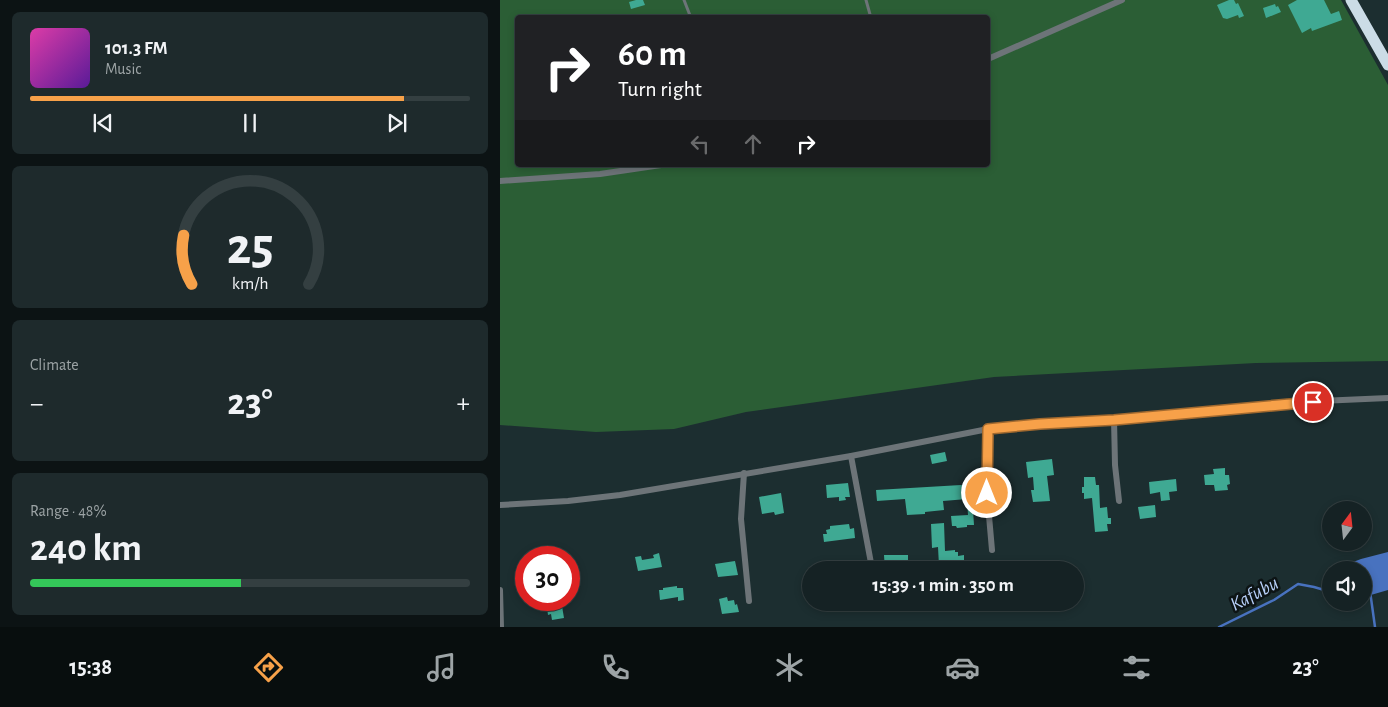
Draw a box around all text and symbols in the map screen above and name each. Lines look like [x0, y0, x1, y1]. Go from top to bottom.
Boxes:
icon: right [535, 35, 600, 100]
text: 60 m [618, 37, 687, 72]
text: 101.3 FM [105, 39, 168, 58]
text: Music [105, 61, 141, 77]
text: Turn right [618, 78, 702, 100]
icon: previous [89, 109, 117, 137]
icon: pause [236, 109, 264, 137]
icon: next [383, 109, 411, 137]
icon: left [686, 130, 714, 158]
icon: ahead [739, 130, 767, 158]
icon: right [792, 130, 820, 158]
text: 25 [227, 221, 273, 273]
text: km/h [232, 275, 268, 293]
text: Climate [30, 357, 79, 373]
pin [1292, 381, 1334, 423]
text: 23° [227, 384, 273, 422]
icon: arrive [1299, 388, 1327, 416]
text: − [30, 390, 43, 418]
text: + [457, 390, 470, 418]
position arrow [960, 466, 1012, 518]
north arrow [1322, 501, 1372, 551]
map controls [1322, 501, 1372, 611]
text: Range · 48% [30, 503, 107, 519]
text: 240 km [30, 530, 142, 568]
speed limit sign: 30 [515, 546, 580, 611]
button: sound [1322, 561, 1372, 611]
water label: Kafubu [1227, 573, 1282, 615]
text: 15:39 · 1 min · 350 m [872, 576, 1014, 595]
icon: directions [251, 650, 286, 685]
icon: music [424, 650, 459, 685]
icon: phone [598, 650, 633, 685]
icon: climate [772, 650, 807, 685]
icon: car [945, 650, 980, 685]
icon: filters [1119, 650, 1154, 685]
text: 15:38 [69, 656, 112, 678]
text: 23° [1292, 656, 1319, 678]

